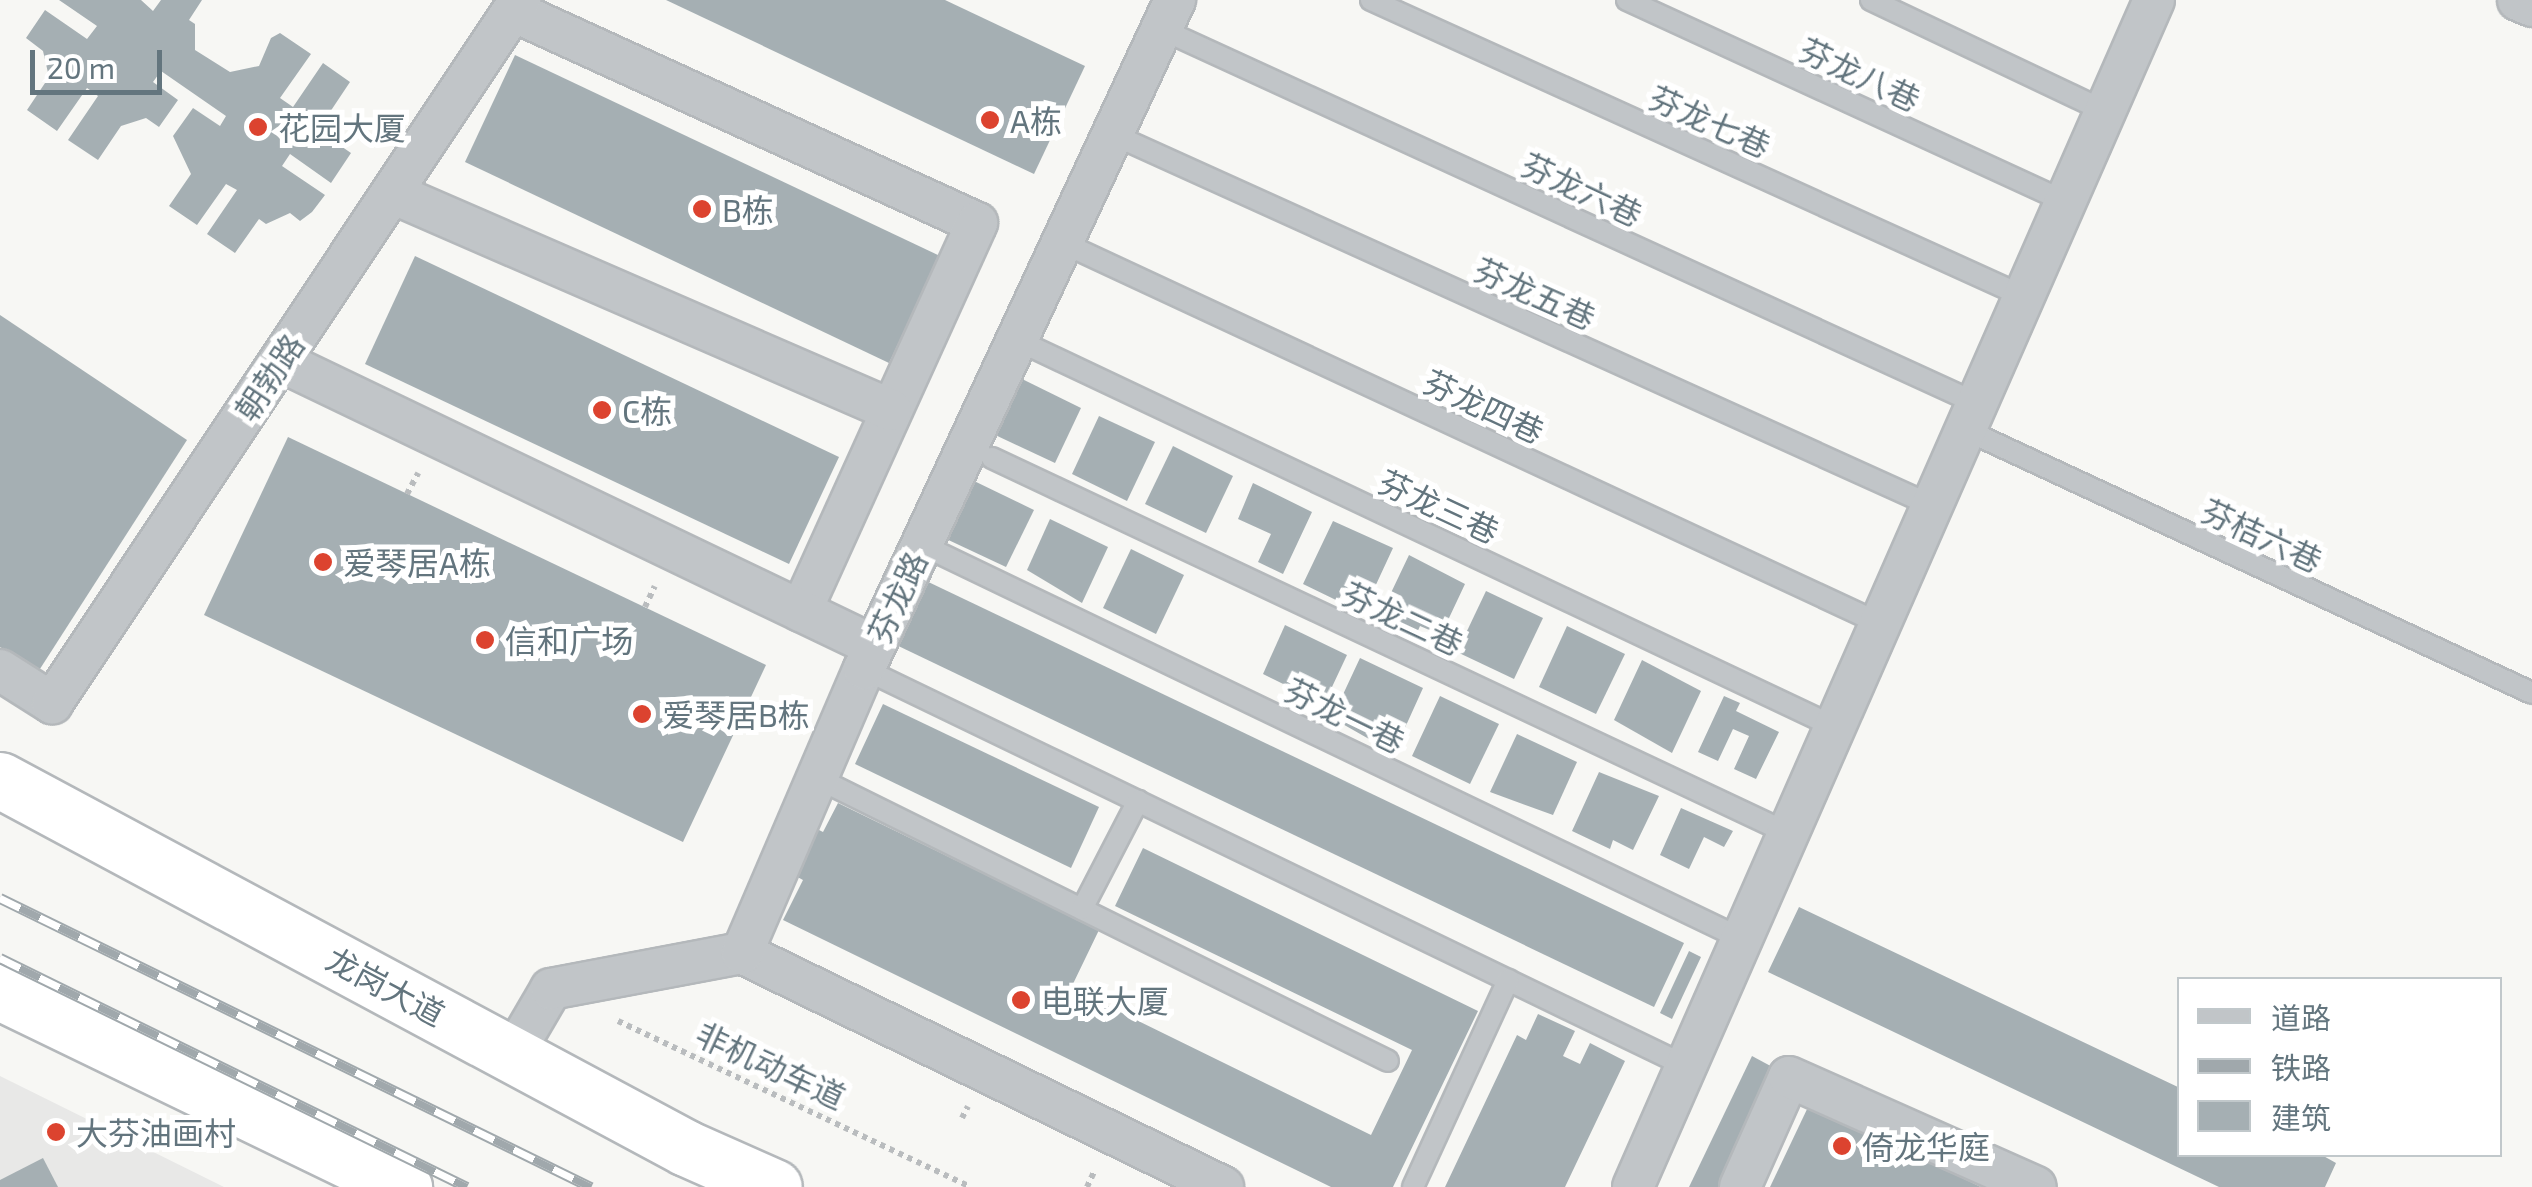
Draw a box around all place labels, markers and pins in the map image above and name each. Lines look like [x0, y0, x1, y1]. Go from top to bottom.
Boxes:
place label: A栋 [1010, 101, 1062, 139]
place label: 花园大厦 [278, 108, 406, 146]
marker: A栋 [979, 109, 1001, 131]
marker: 花园大厦 [247, 116, 269, 138]
place label: B栋 [722, 190, 774, 228]
marker: B栋 [691, 198, 713, 220]
place label: C栋 [622, 391, 672, 429]
marker: C栋 [591, 399, 613, 421]
place label: 爱琴居A栋 [343, 543, 491, 581]
marker: 爱琴居A栋 [312, 551, 334, 573]
place label: 信和广场 [505, 621, 633, 659]
marker: 信和广场 [474, 629, 496, 651]
place label: 爱琴居B栋 [662, 695, 810, 733]
marker: 爱琴居B栋 [631, 703, 653, 725]
place label: 电联大厦 [1041, 981, 1169, 1019]
marker: 电联大厦 [1010, 989, 1032, 1011]
place label: 大芬油画村 [76, 1113, 236, 1151]
marker: 大芬油画村 [45, 1121, 67, 1143]
place label: 倚龙华庭 [1862, 1127, 1990, 1165]
marker: 倚龙华庭 [1831, 1135, 1853, 1157]

